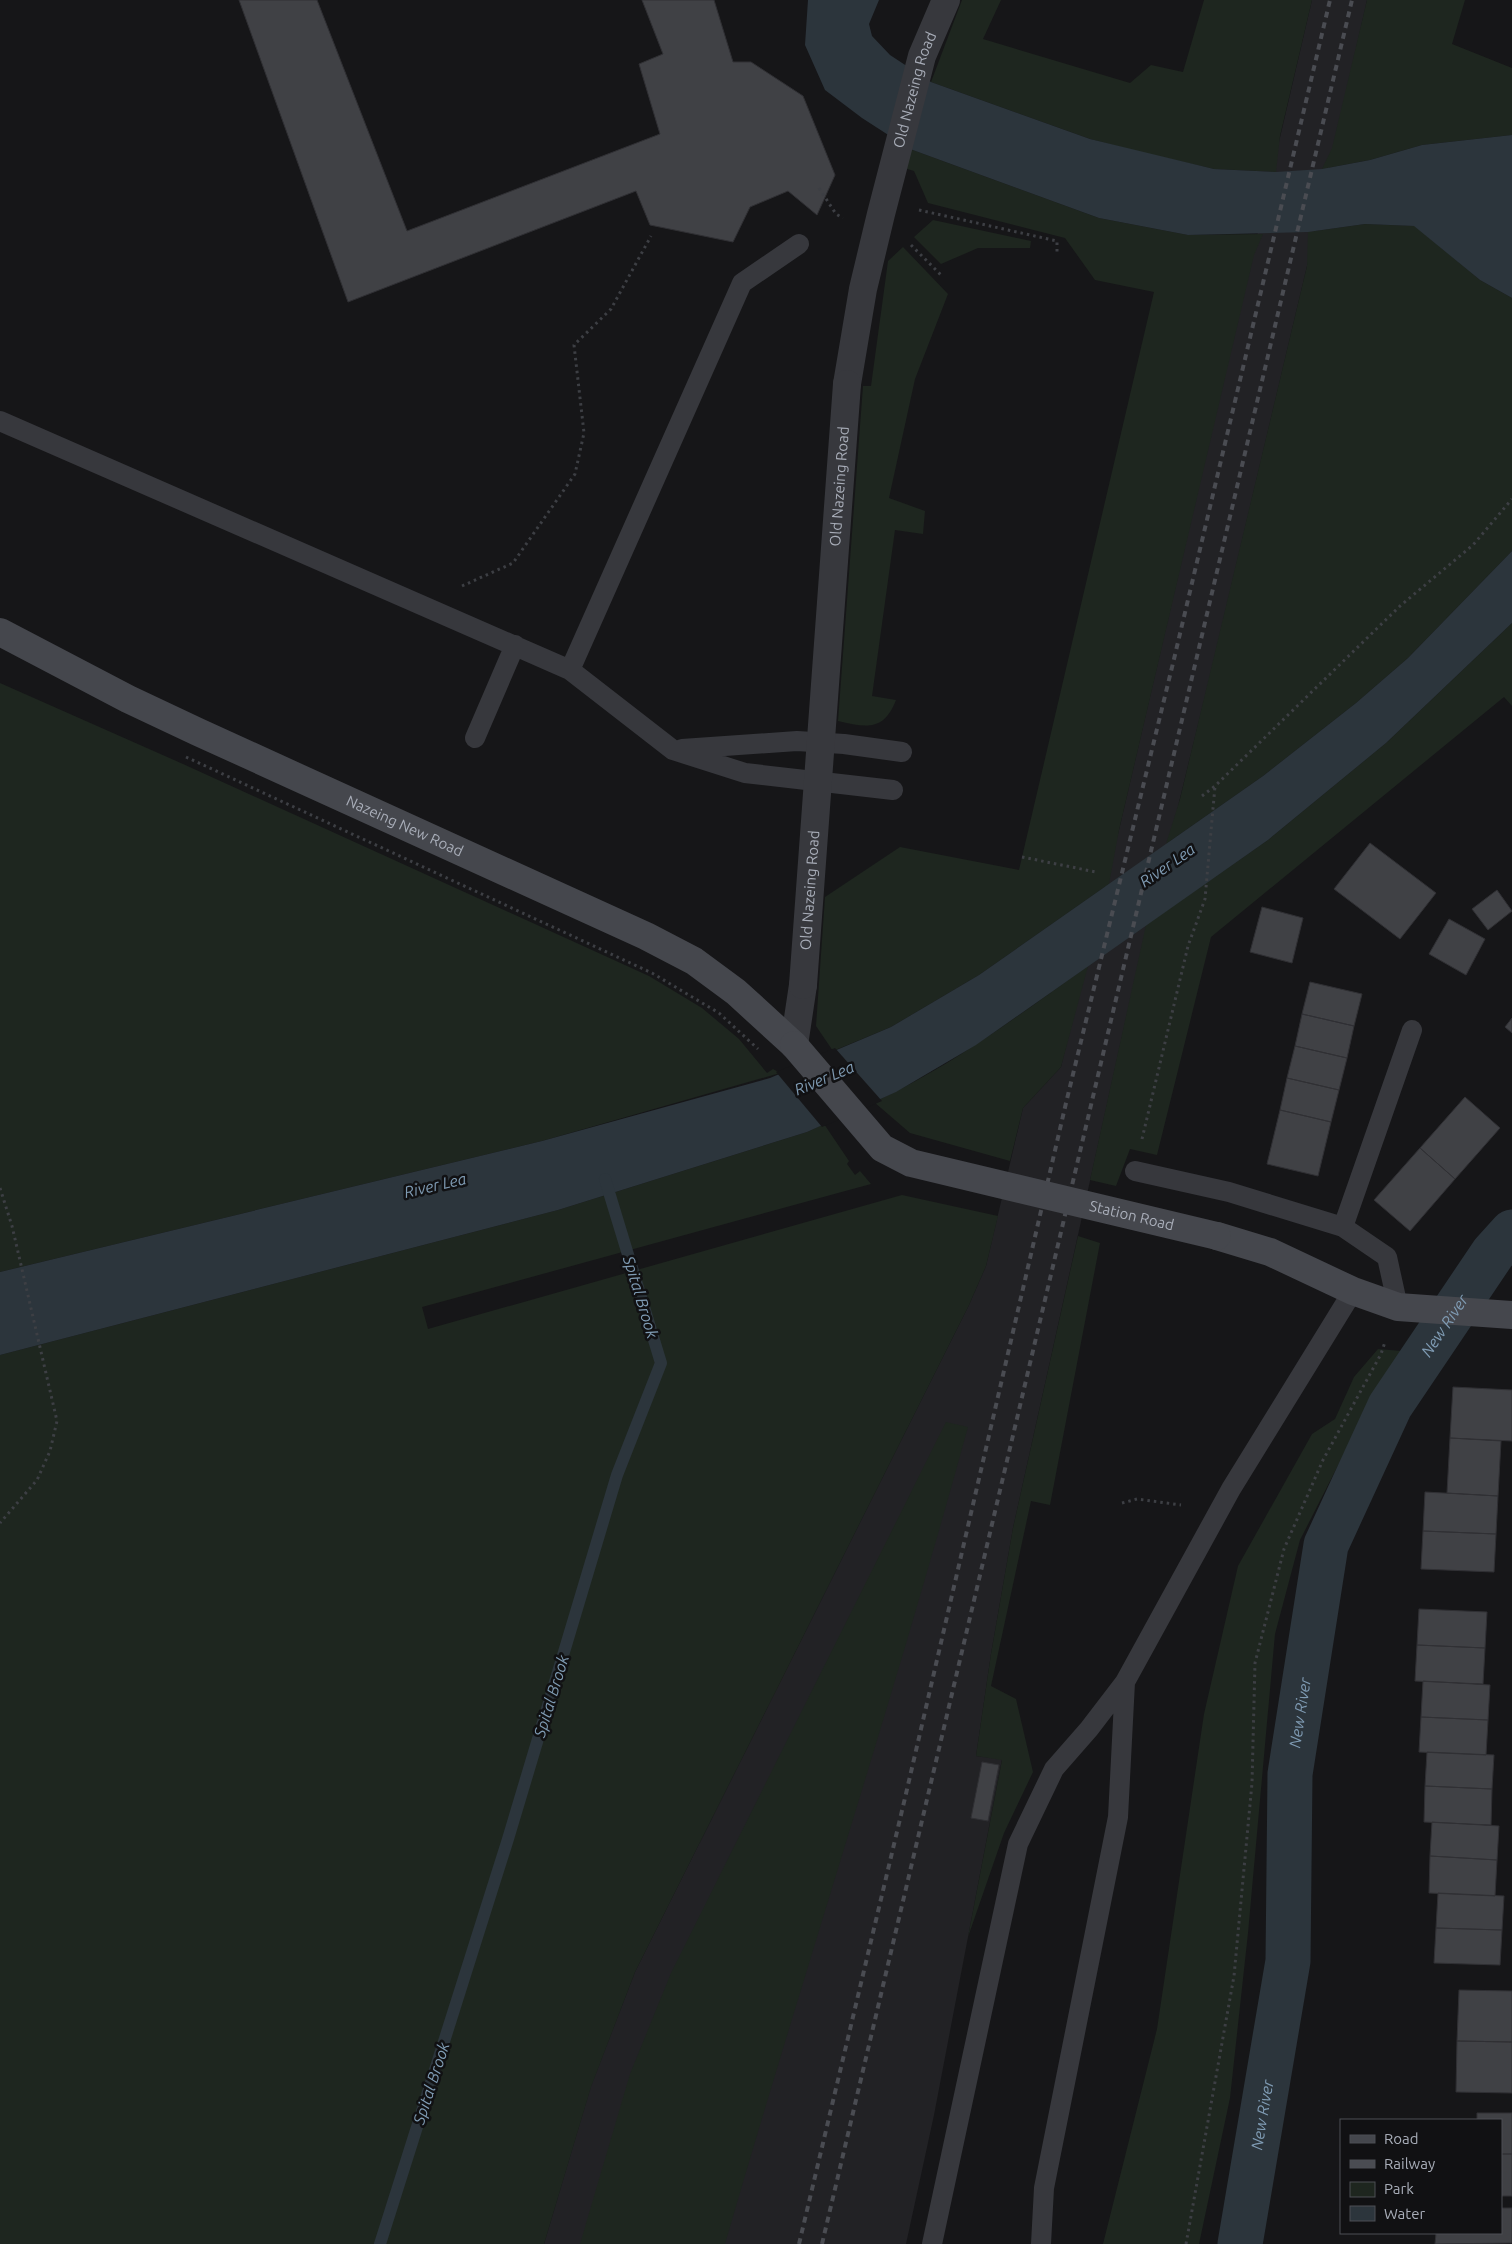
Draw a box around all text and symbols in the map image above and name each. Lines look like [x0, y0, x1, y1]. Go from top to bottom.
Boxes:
street label: Old Nazeing Road [889, 29, 939, 150]
street label: Old Nazeing Road [826, 426, 852, 547]
street label: Nazeing New Road [344, 792, 466, 860]
street label: Old Nazeing Road [797, 830, 822, 951]
water label: River Lea [1136, 839, 1198, 890]
water label: River Lea [791, 1057, 857, 1099]
water label: River Lea [402, 1169, 468, 1201]
street label: Station Road [1088, 1197, 1176, 1233]
water label: Spital Brook [620, 1253, 662, 1341]
water label: New River [1417, 1290, 1472, 1360]
water label: Spital Brook [530, 1652, 572, 1740]
water label: New River [1285, 1676, 1314, 1749]
water label: Spital Brook [409, 2039, 453, 2127]
water label: New River [1247, 2078, 1277, 2151]
legend [1340, 2119, 1502, 2234]
text: Road [1384, 2130, 1419, 2147]
text: Railway [1384, 2155, 1435, 2172]
text: Park [1384, 2180, 1414, 2197]
text: Water [1384, 2205, 1425, 2222]

